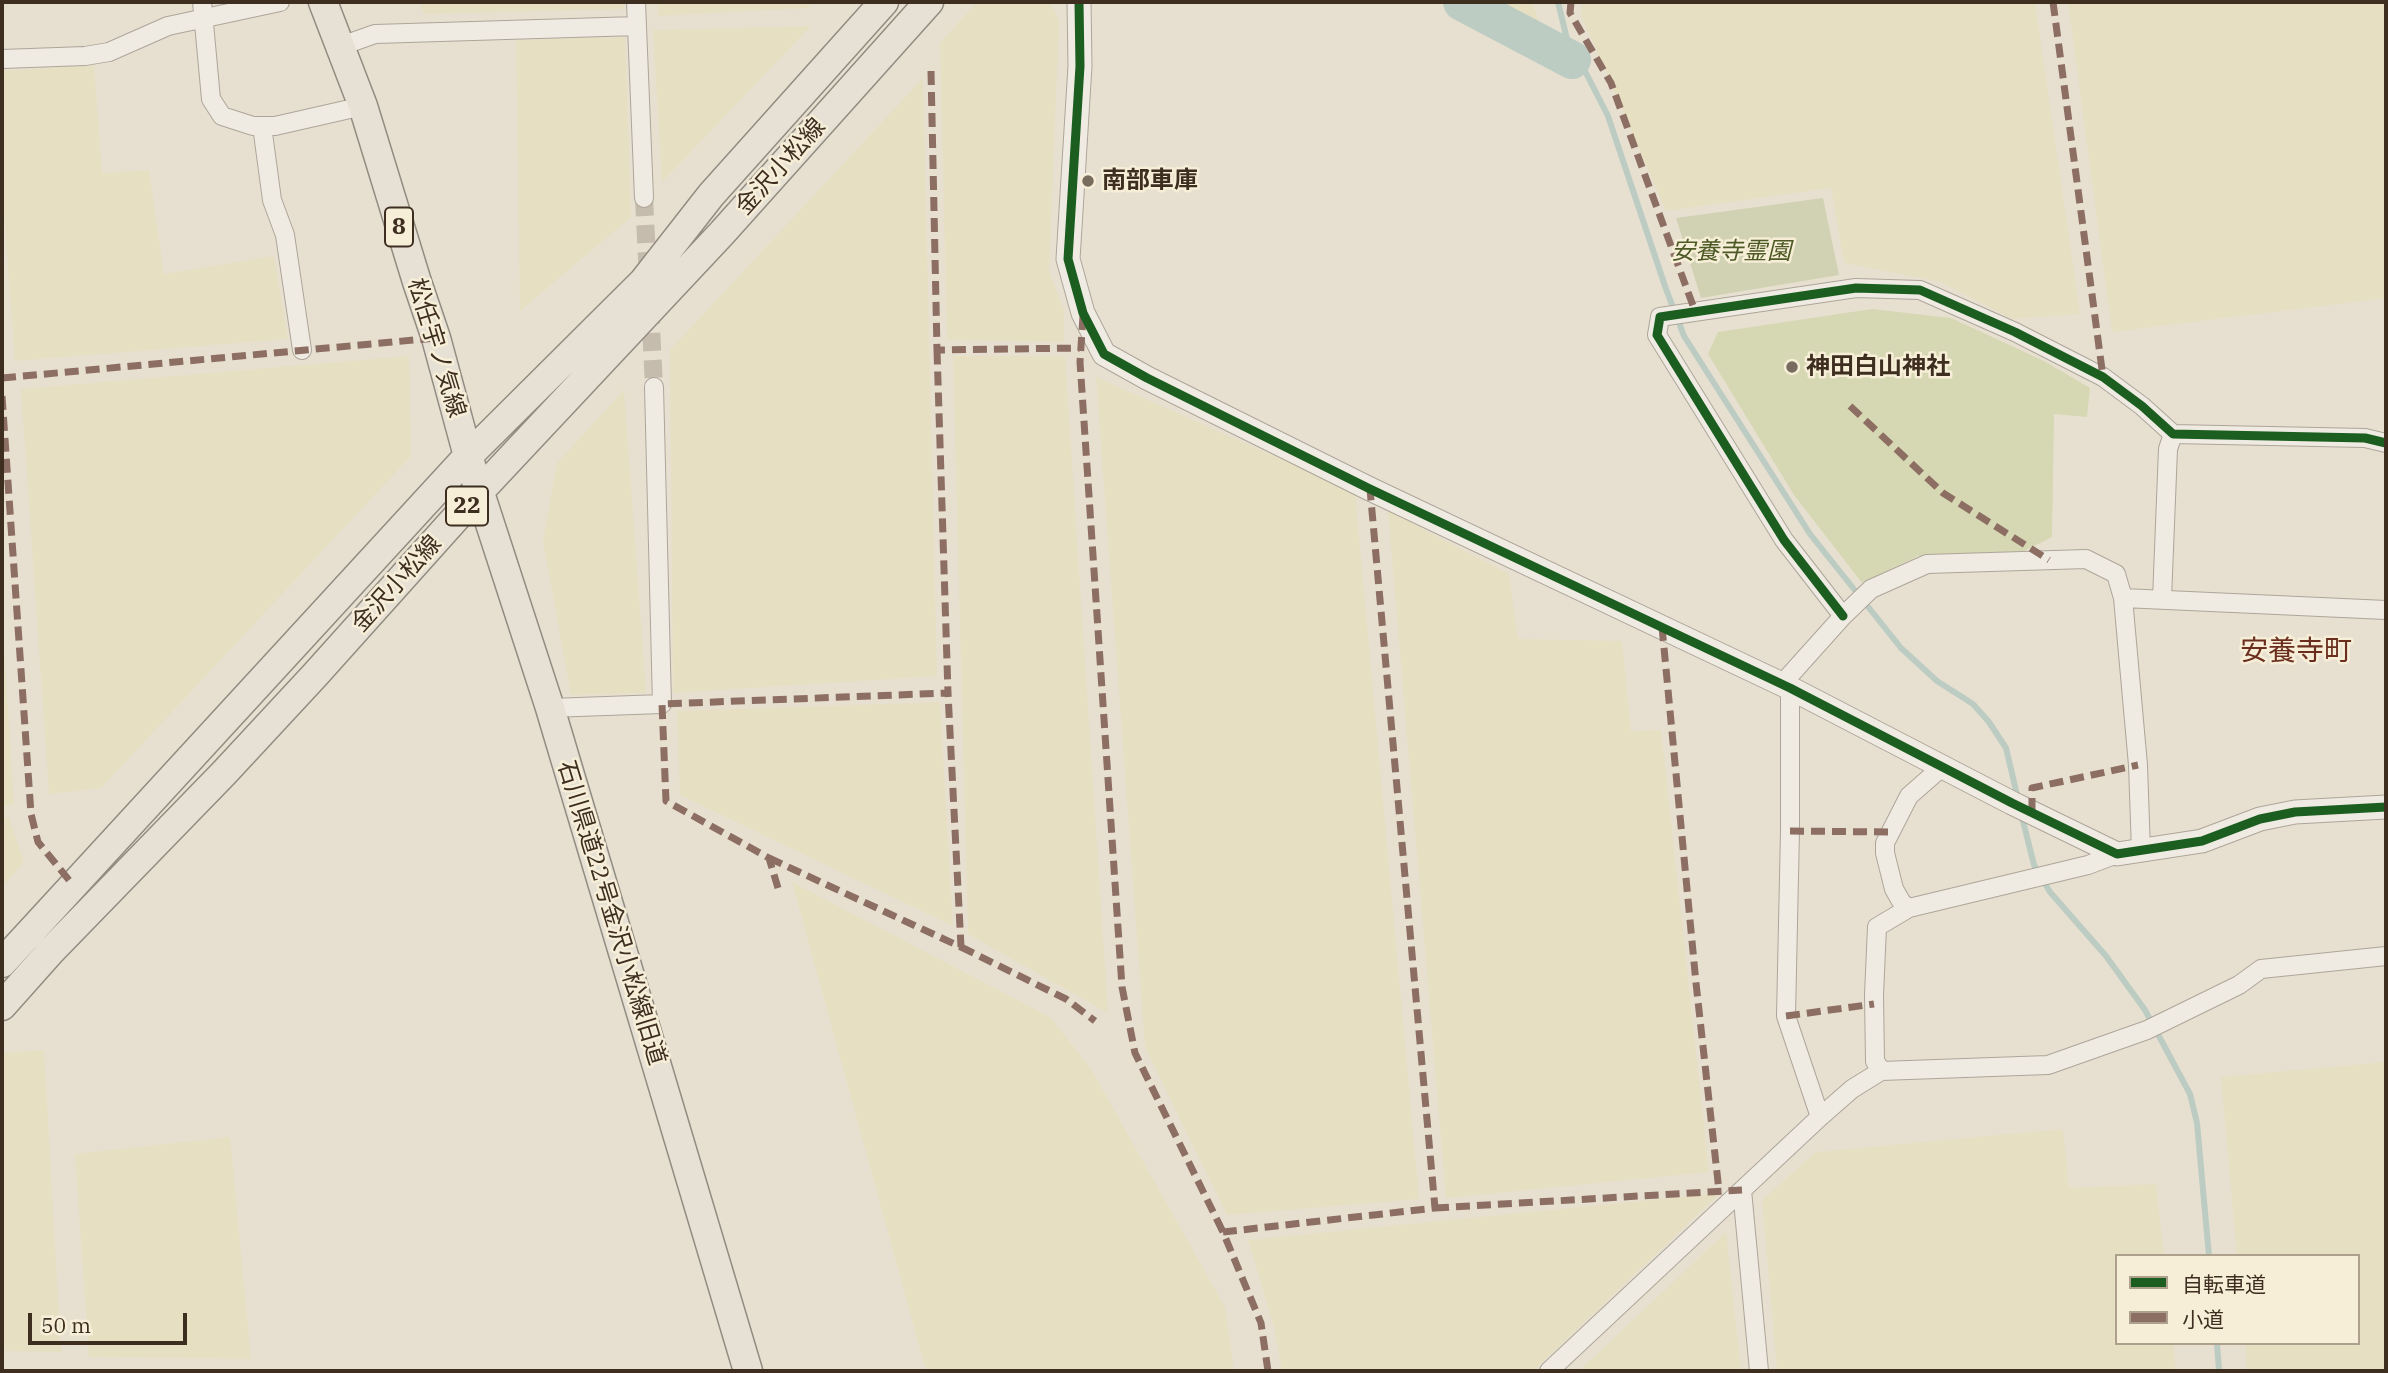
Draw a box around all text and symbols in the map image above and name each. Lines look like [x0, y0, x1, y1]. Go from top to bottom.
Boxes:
street label: 金沢小松線 [730, 113, 832, 221]
place label: 南部車庫 [1102, 167, 1198, 195]
marker: 南部車庫 [1080, 173, 1096, 189]
road number: 8 [385, 208, 413, 246]
park label: 安養寺霊園 [1671, 238, 1791, 266]
street label: 松任宇ノ気線 [401, 275, 471, 421]
place label: 神田白山神社 [1806, 353, 1950, 381]
marker: 神田白山神社 [1784, 359, 1800, 375]
road number: 22 [446, 486, 488, 526]
street label: 金沢小松線 [346, 530, 448, 638]
district label: 安養寺町 [2240, 635, 2352, 669]
street label: 石川県道22号金沢小松線旧道 [551, 757, 671, 1069]
legend [2115, 1254, 2360, 1345]
text: 自転車道 [2182, 1270, 2266, 1298]
scale bar [32, 1300, 191, 1344]
text: 小道 [2182, 1305, 2224, 1333]
text: 50 m [41, 1311, 91, 1339]

